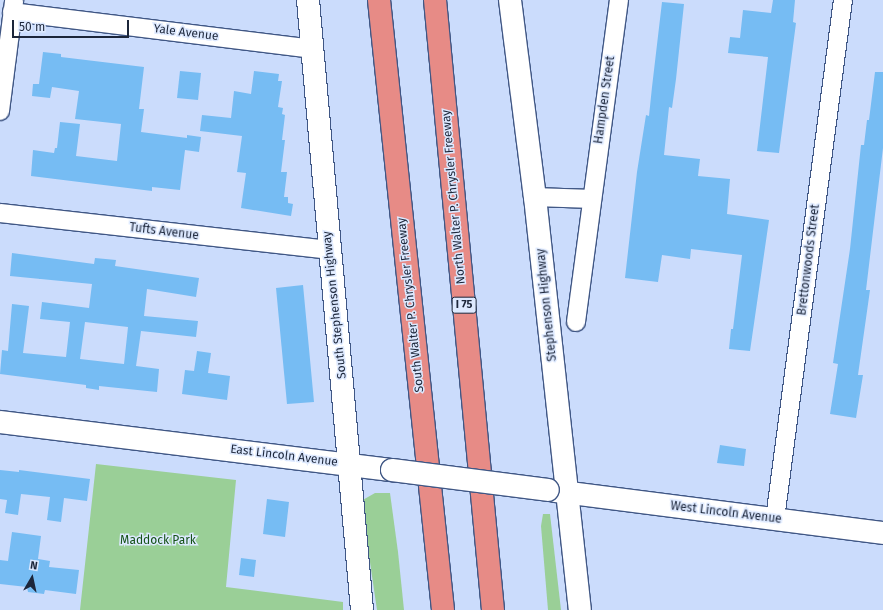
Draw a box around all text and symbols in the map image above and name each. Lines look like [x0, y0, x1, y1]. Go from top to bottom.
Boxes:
scale bar [14, 12, 131, 38]
text: 50 m [19, 20, 45, 34]
street label: Yale Avenue [153, 22, 219, 44]
street label: Hampden Street [592, 55, 618, 145]
street label: North Walter P. Chrysler Freeway [439, 109, 469, 285]
street label: Brettonwoods Street [795, 204, 823, 316]
street label: South Walter P. Chrysler Freeway [395, 217, 427, 393]
street label: Tufts Avenue [129, 221, 199, 243]
street label: South Stephenson Highway [320, 230, 350, 380]
street label: Stephenson Highway [534, 248, 560, 362]
road number: I 75 [451, 296, 477, 314]
street label: East Lincoln Avenue [229, 442, 339, 470]
street label: West Lincoln Avenue [670, 499, 782, 527]
park label: Maddock Park [120, 534, 196, 548]
north arrow [12, 558, 52, 598]
text: N [29, 559, 39, 573]

